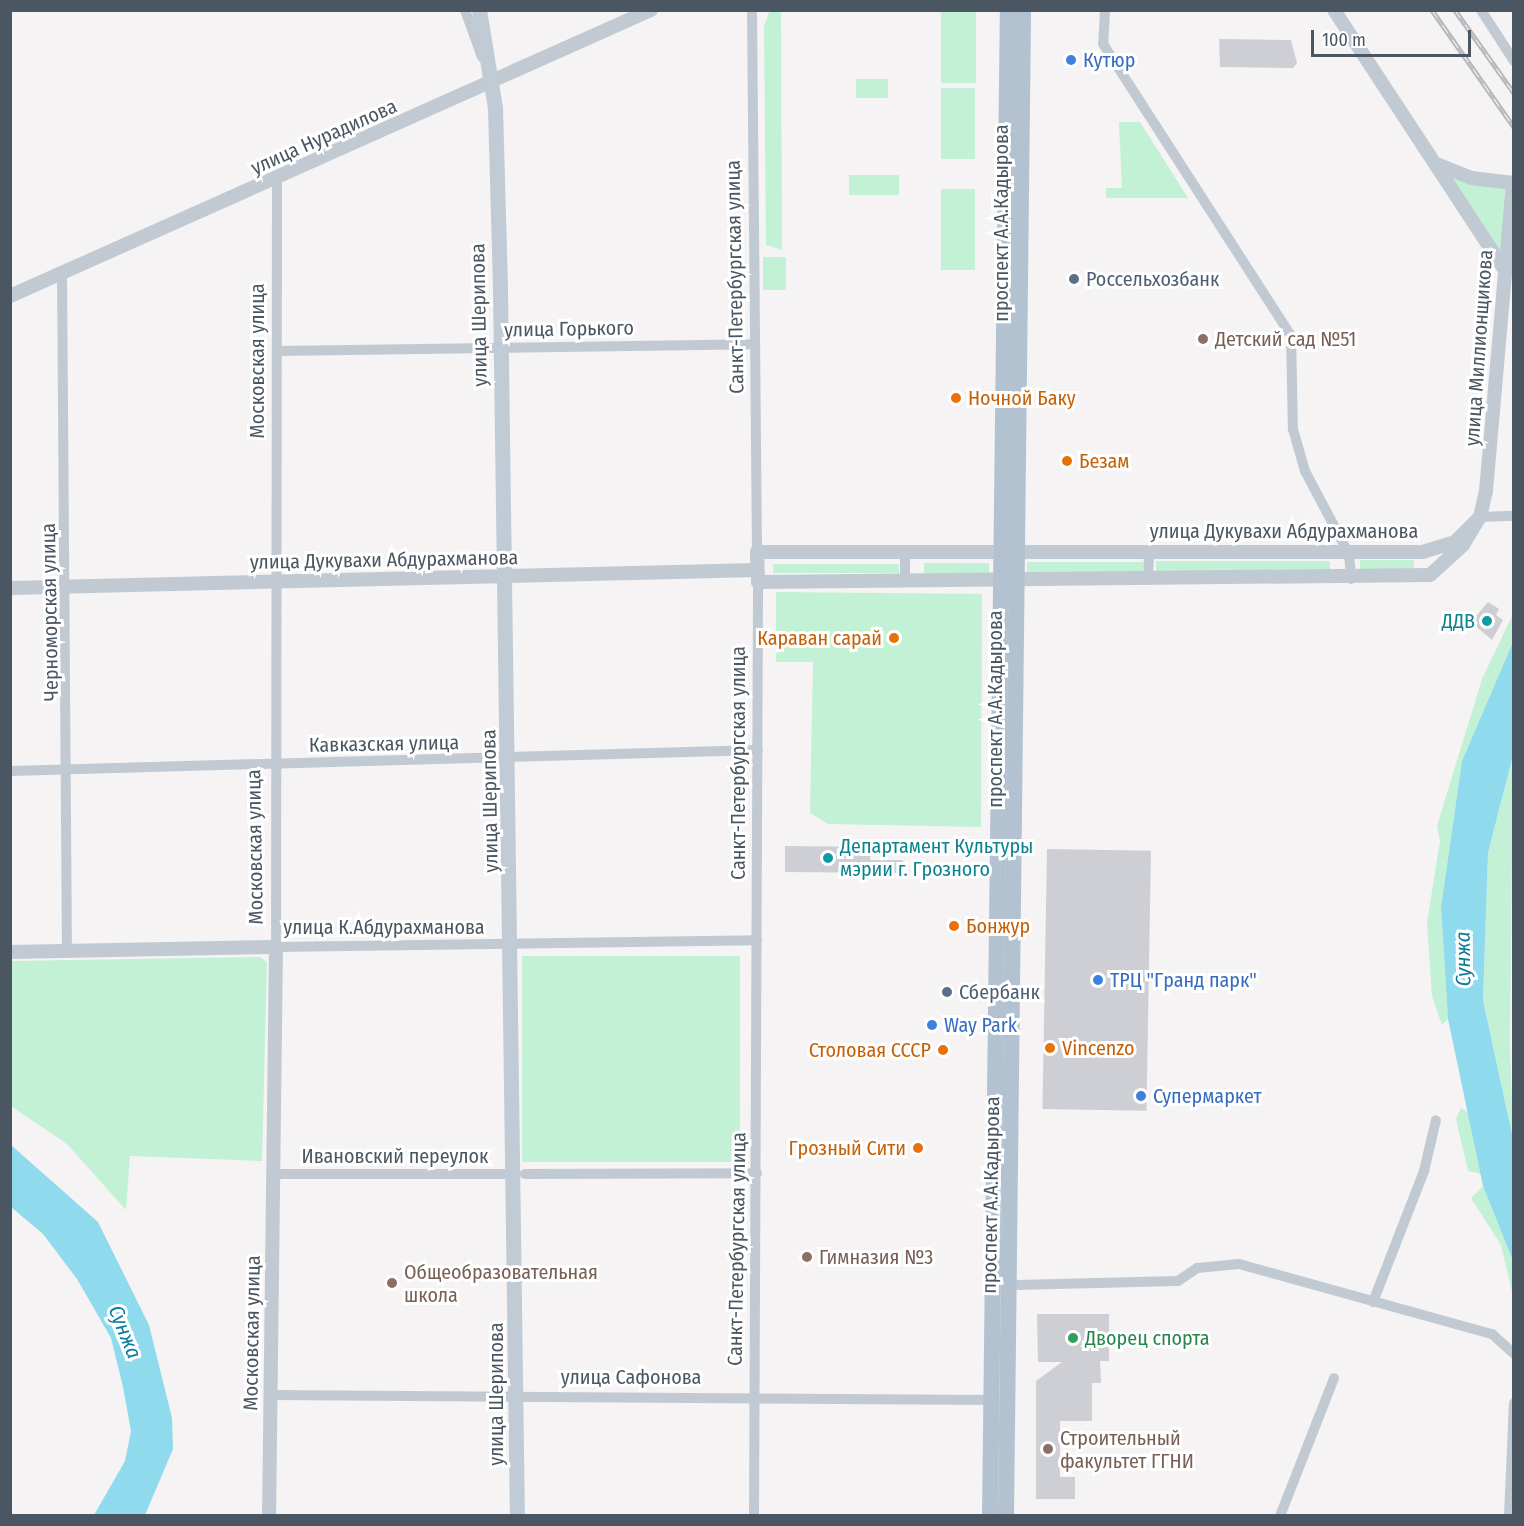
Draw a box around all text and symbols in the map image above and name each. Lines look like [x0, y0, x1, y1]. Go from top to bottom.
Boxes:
scale bar [1314, 18, 1474, 56]
text: 100 m [1322, 29, 1366, 51]
place label: Кутюр [1083, 48, 1135, 72]
marker: Кутюр [1064, 53, 1078, 67]
street label: улица Нурадилова [247, 94, 401, 180]
street label: проспект А.А.Кадырова [989, 124, 1013, 322]
street label: Санкт-Петербургская улица [721, 160, 749, 394]
street label: улица Шерипова [466, 243, 492, 387]
street label: улица Миллионщикова [1460, 249, 1498, 447]
place label: Россельхозбанк [1086, 267, 1219, 291]
marker: Россельхозбанк [1067, 272, 1081, 286]
street label: Московская улица [245, 283, 269, 439]
street label: улица Горького [504, 316, 634, 342]
place label: Детский сад №51 [1215, 327, 1356, 351]
marker: Детский сад №51 [1196, 332, 1210, 346]
place label: Ночной Баку [968, 386, 1076, 410]
marker: Ночной Баку [949, 391, 963, 405]
place label: Безам [1079, 449, 1130, 473]
marker: Безам [1060, 454, 1074, 468]
street label: улица Дукувахи Абдурахманова [1150, 519, 1418, 543]
street label: Черноморская улица [36, 523, 64, 701]
street label: улица Дукувахи Абдурахманова [250, 546, 518, 574]
place label: ДДВ [1442, 609, 1475, 633]
street label: проспект А.А.Кадырова [983, 610, 1007, 808]
marker: ДДВ [1480, 614, 1494, 628]
place label: Караван сарай [757, 626, 882, 650]
marker: Караван сарай [887, 631, 901, 645]
street label: Санкт-Петербургская улица [726, 646, 750, 880]
street label: улица Шерипова [477, 729, 503, 873]
street label: Кавказская улица [309, 731, 459, 757]
street label: Московская улица [242, 769, 268, 925]
place label: Департамент Культуры мэрии г. Грозного [840, 834, 1033, 881]
marker: Департамент Культуры мэрии г. Грозного [821, 851, 835, 865]
place label: Бонжур [966, 914, 1030, 938]
street label: улица К.Абдурахманова [283, 915, 485, 939]
marker: Бонжур [947, 919, 961, 933]
water label: Сунжа [1450, 931, 1476, 987]
place label: ТРЦ "Гранд парк" [1110, 968, 1257, 992]
marker: ТРЦ "Гранд парк" [1091, 973, 1105, 987]
place label: Сбербанк [959, 980, 1040, 1004]
marker: Сбербанк [940, 985, 954, 999]
place label: Way Park [944, 1013, 1017, 1037]
marker: Way Park [925, 1018, 939, 1032]
place label: Vincenzo [1062, 1036, 1135, 1060]
place label: Столовая СССР [809, 1038, 931, 1062]
marker: Vincenzo [1043, 1041, 1057, 1055]
marker: Столовая СССР [936, 1043, 950, 1057]
place label: Супермаркет [1153, 1084, 1262, 1108]
marker: Супермаркет [1134, 1089, 1148, 1103]
street label: проспект А.А.Кадырова [977, 1096, 1005, 1294]
street label: Санкт-Петербургская улица [723, 1132, 751, 1366]
place label: Грозный Сити [788, 1136, 906, 1160]
marker: Грозный Сити [911, 1141, 925, 1155]
street label: Ивановский переулок [302, 1144, 488, 1168]
place label: Гимназия №3 [819, 1245, 933, 1269]
marker: Гимназия №3 [800, 1250, 814, 1264]
street label: Московская улица [239, 1255, 265, 1411]
place label: Общеобразовательная школа [404, 1260, 598, 1307]
marker: Общеобразовательная школа [385, 1276, 399, 1290]
water label: Сунжа [103, 1302, 147, 1362]
street label: улица Шерипова [484, 1322, 508, 1466]
place label: Дворец спорта [1085, 1326, 1209, 1350]
marker: Дворец спорта [1066, 1331, 1080, 1345]
street label: улица Сафонова [561, 1365, 701, 1389]
place label: Строительный факультет ГГНИ [1060, 1426, 1194, 1473]
marker: Строительный факультет ГГНИ [1041, 1442, 1055, 1456]

